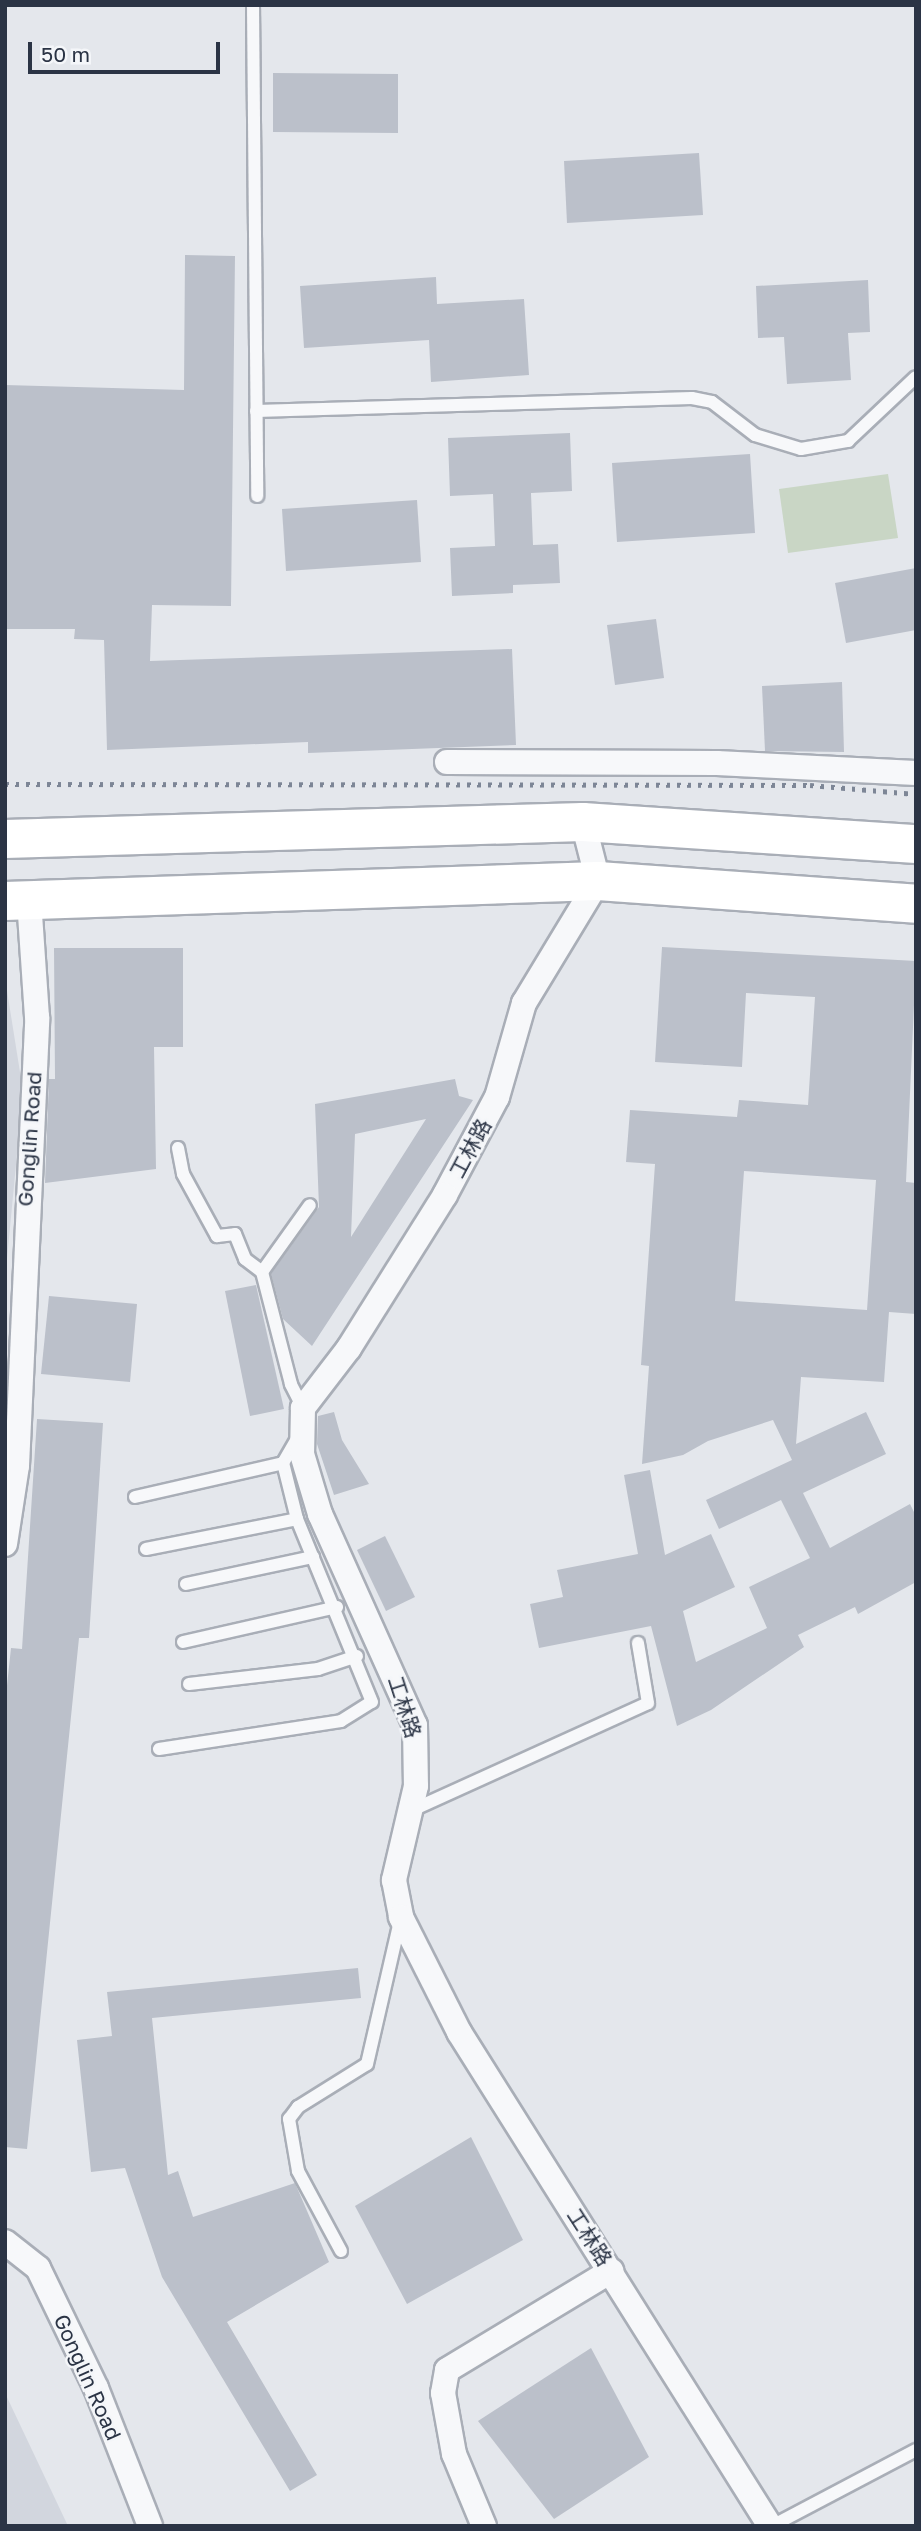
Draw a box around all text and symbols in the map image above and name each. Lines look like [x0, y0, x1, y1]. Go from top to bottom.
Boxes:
scale bar [32, 28, 224, 72]
text: 50 m [41, 41, 90, 67]
street label: Gonglin Road [12, 1071, 46, 1207]
street label: 工林路 [444, 1114, 496, 1182]
street label: 工林路 [383, 1673, 427, 1741]
street label: 工林路 [562, 2204, 618, 2270]
street label: Gonglin Road [49, 2310, 127, 2444]

